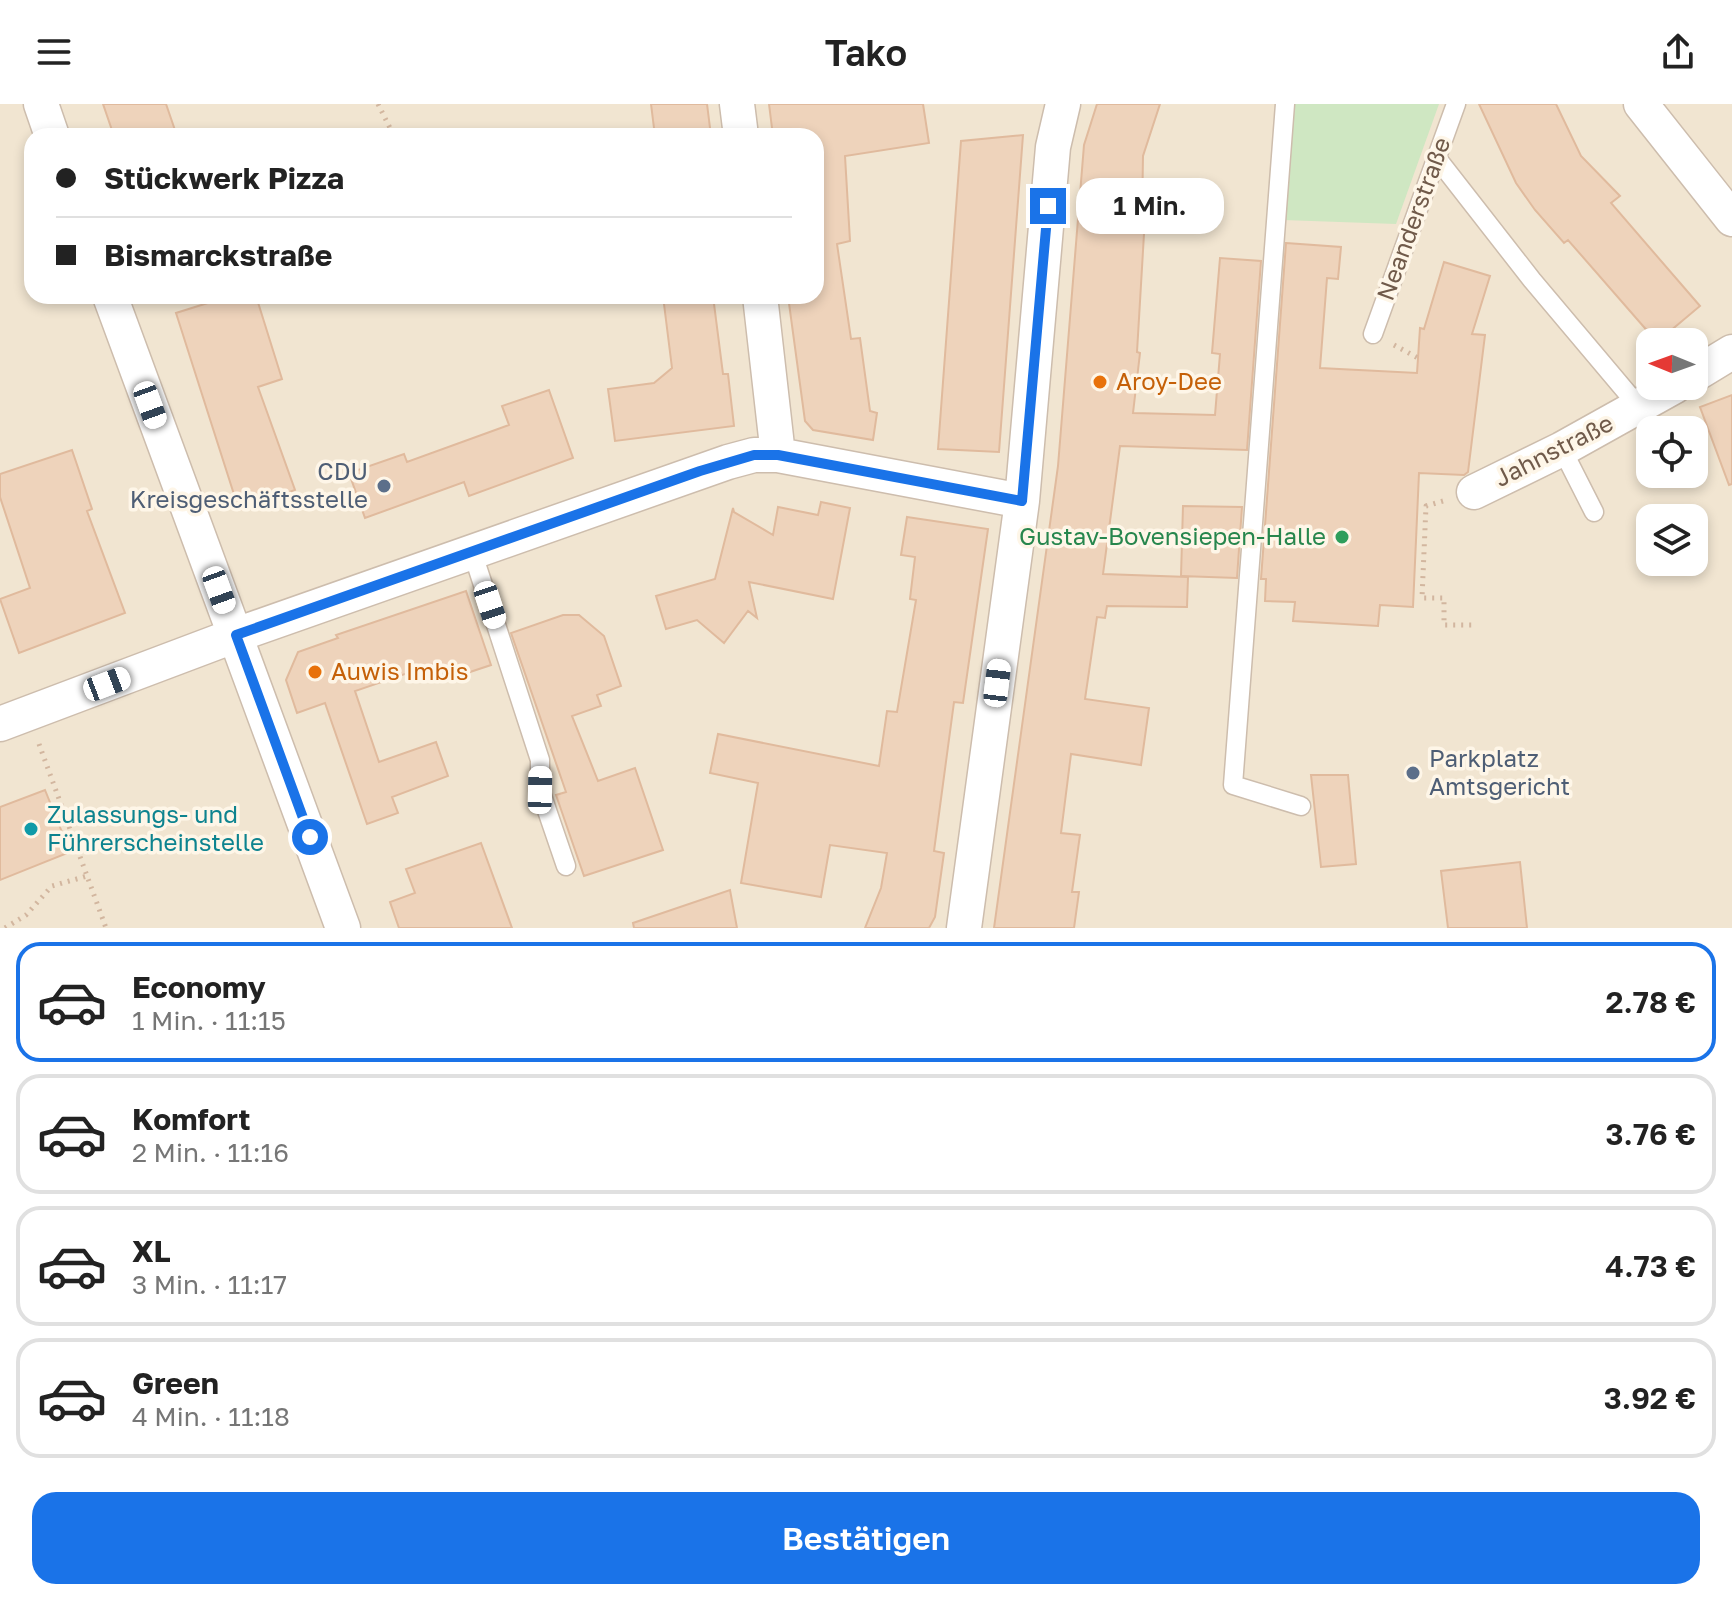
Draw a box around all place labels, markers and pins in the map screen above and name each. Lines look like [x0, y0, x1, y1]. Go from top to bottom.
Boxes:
place label: Aroy-Dee [1116, 366, 1222, 395]
marker: Aroy-Dee [1091, 373, 1109, 391]
place label: CDU Kreisgeschäftsstelle [130, 456, 368, 513]
marker: CDU Kreisgeschäftsstelle [375, 477, 393, 495]
place label: Gustav-Bovensiepen-Halle [1019, 521, 1326, 550]
marker: Gustav-Bovensiepen-Halle [1333, 528, 1351, 546]
place label: Auwis Imbis [331, 656, 468, 685]
marker: Auwis Imbis [306, 663, 324, 681]
place label: Parkplatz Amtsgericht [1429, 743, 1570, 800]
marker: Parkplatz Amtsgericht [1404, 764, 1422, 782]
place label: Zulassungs- und Führerscheinstelle [47, 799, 264, 856]
marker: Zulassungs- und Führerscheinstelle [22, 820, 40, 838]

